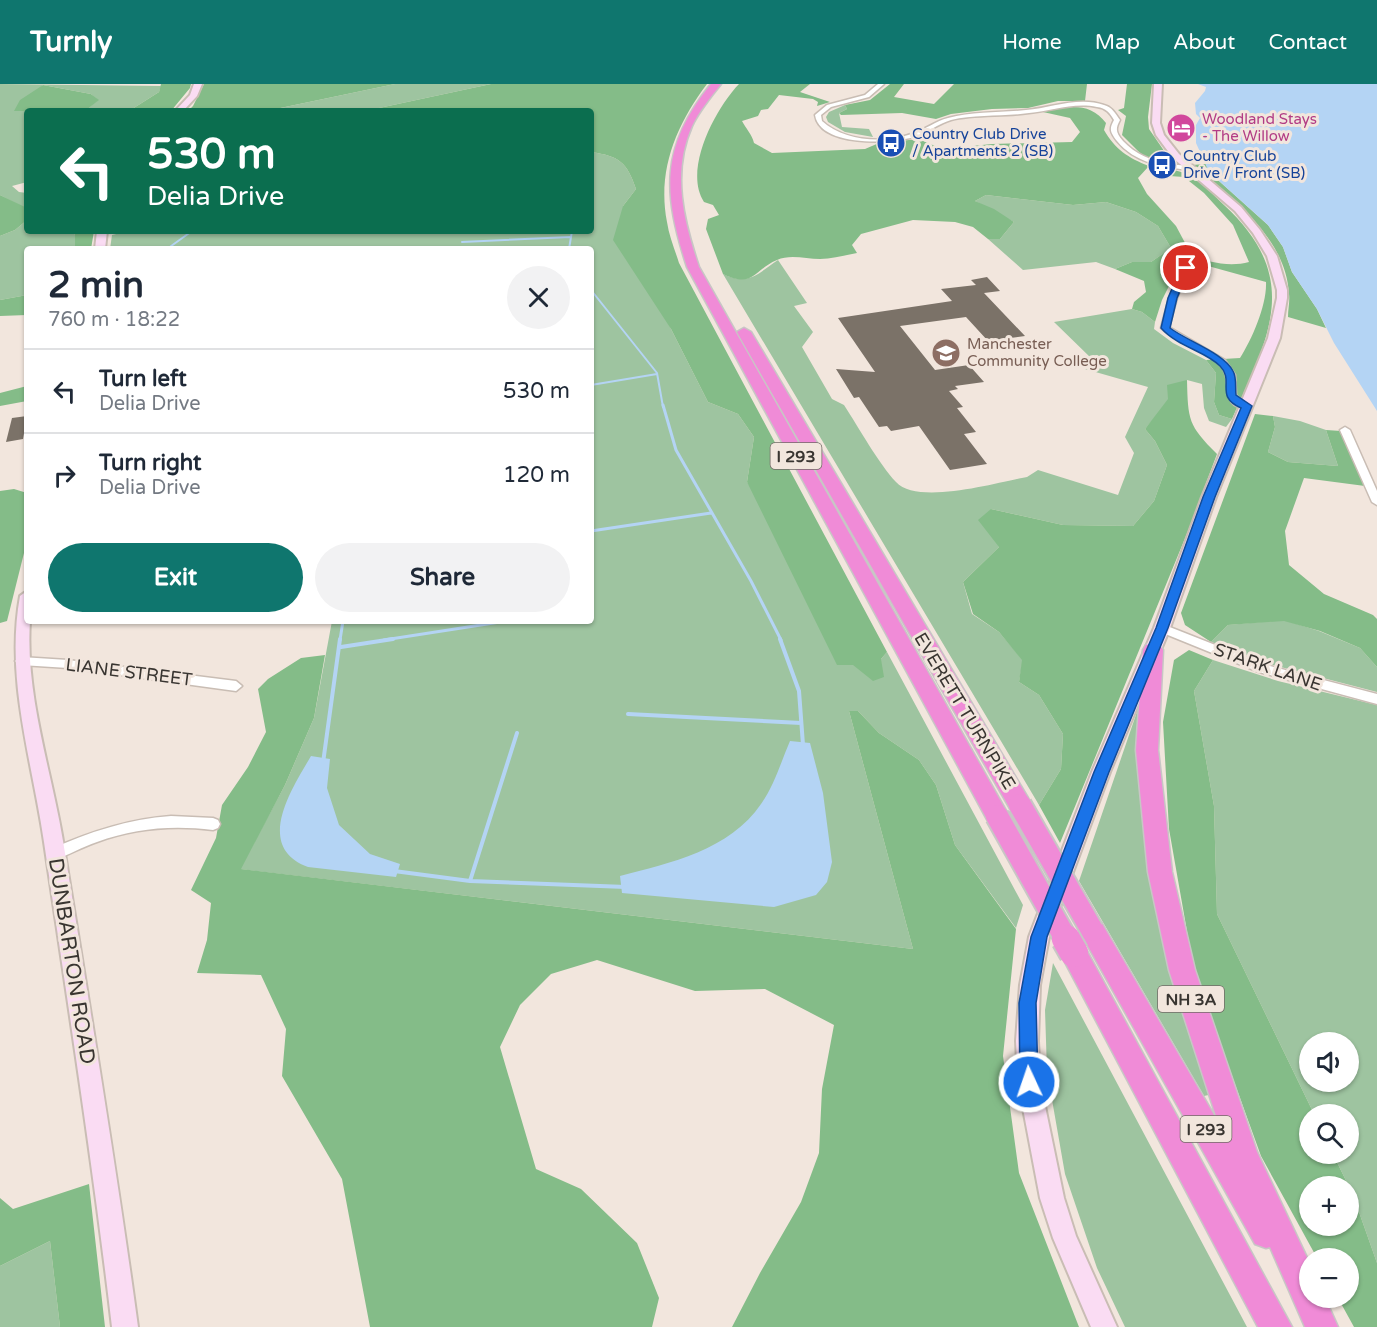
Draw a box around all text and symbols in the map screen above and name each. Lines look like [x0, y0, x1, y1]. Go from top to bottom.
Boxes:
text: Turnly [30, 25, 112, 59]
text: Home [1002, 30, 1062, 55]
text: Map [1095, 30, 1140, 55]
text: About [1173, 30, 1235, 55]
text: Contact [1268, 30, 1347, 55]
place label: Woodland Stays - The Willow [1202, 110, 1317, 145]
hotel icon: Woodland Stays - The Willow [1165, 112, 1197, 144]
place label: Country Club Drive / Apartments 2 (SB) [912, 125, 1053, 160]
bus stop icon: Country Club Drive / Apartments 2 (SB) [875, 127, 907, 159]
text: 530 m [147, 129, 276, 180]
icon: left [48, 132, 126, 210]
place label: Country Club Drive / Front (SB) [1183, 147, 1305, 182]
bus stop icon: Country Club Drive / Front (SB) [1146, 149, 1178, 181]
text: Delia Drive [147, 180, 284, 213]
pin [1160, 242, 1211, 293]
icon: arrive [1169, 251, 1202, 284]
text: 2 min [48, 264, 144, 307]
button: close [507, 266, 570, 329]
text: 760 m · 18:22 [48, 308, 180, 332]
place label: Manchester Community College [967, 335, 1107, 370]
school or university icon: Manchester Community College [930, 337, 962, 369]
text: Turn left [99, 366, 187, 392]
icon: left [48, 375, 81, 408]
text: 530 m [503, 378, 570, 404]
text: Delia Drive [99, 392, 201, 416]
road number: I 293 [770, 443, 822, 469]
text: Turn right [99, 450, 201, 476]
icon: right [48, 459, 81, 492]
text: 120 m [503, 462, 570, 488]
text: Delia Drive [99, 476, 201, 500]
button: Exit [48, 543, 303, 612]
button: Share [315, 543, 570, 612]
street label: EVERETT TURNPIKE [909, 629, 1021, 793]
street label: STARK LANE [1211, 638, 1325, 696]
street label: LIANE STREET [64, 653, 194, 691]
street label: DUNBARTON ROAD [43, 856, 100, 1066]
road number: NH 3A [1158, 986, 1224, 1012]
map controls [1299, 1032, 1359, 1308]
button: sound [1299, 1032, 1359, 1092]
position arrow [997, 1050, 1061, 1114]
button: search [1299, 1104, 1359, 1164]
road number: I 293 [1180, 1116, 1232, 1142]
button: + [1299, 1176, 1359, 1236]
button: − [1299, 1248, 1359, 1308]

